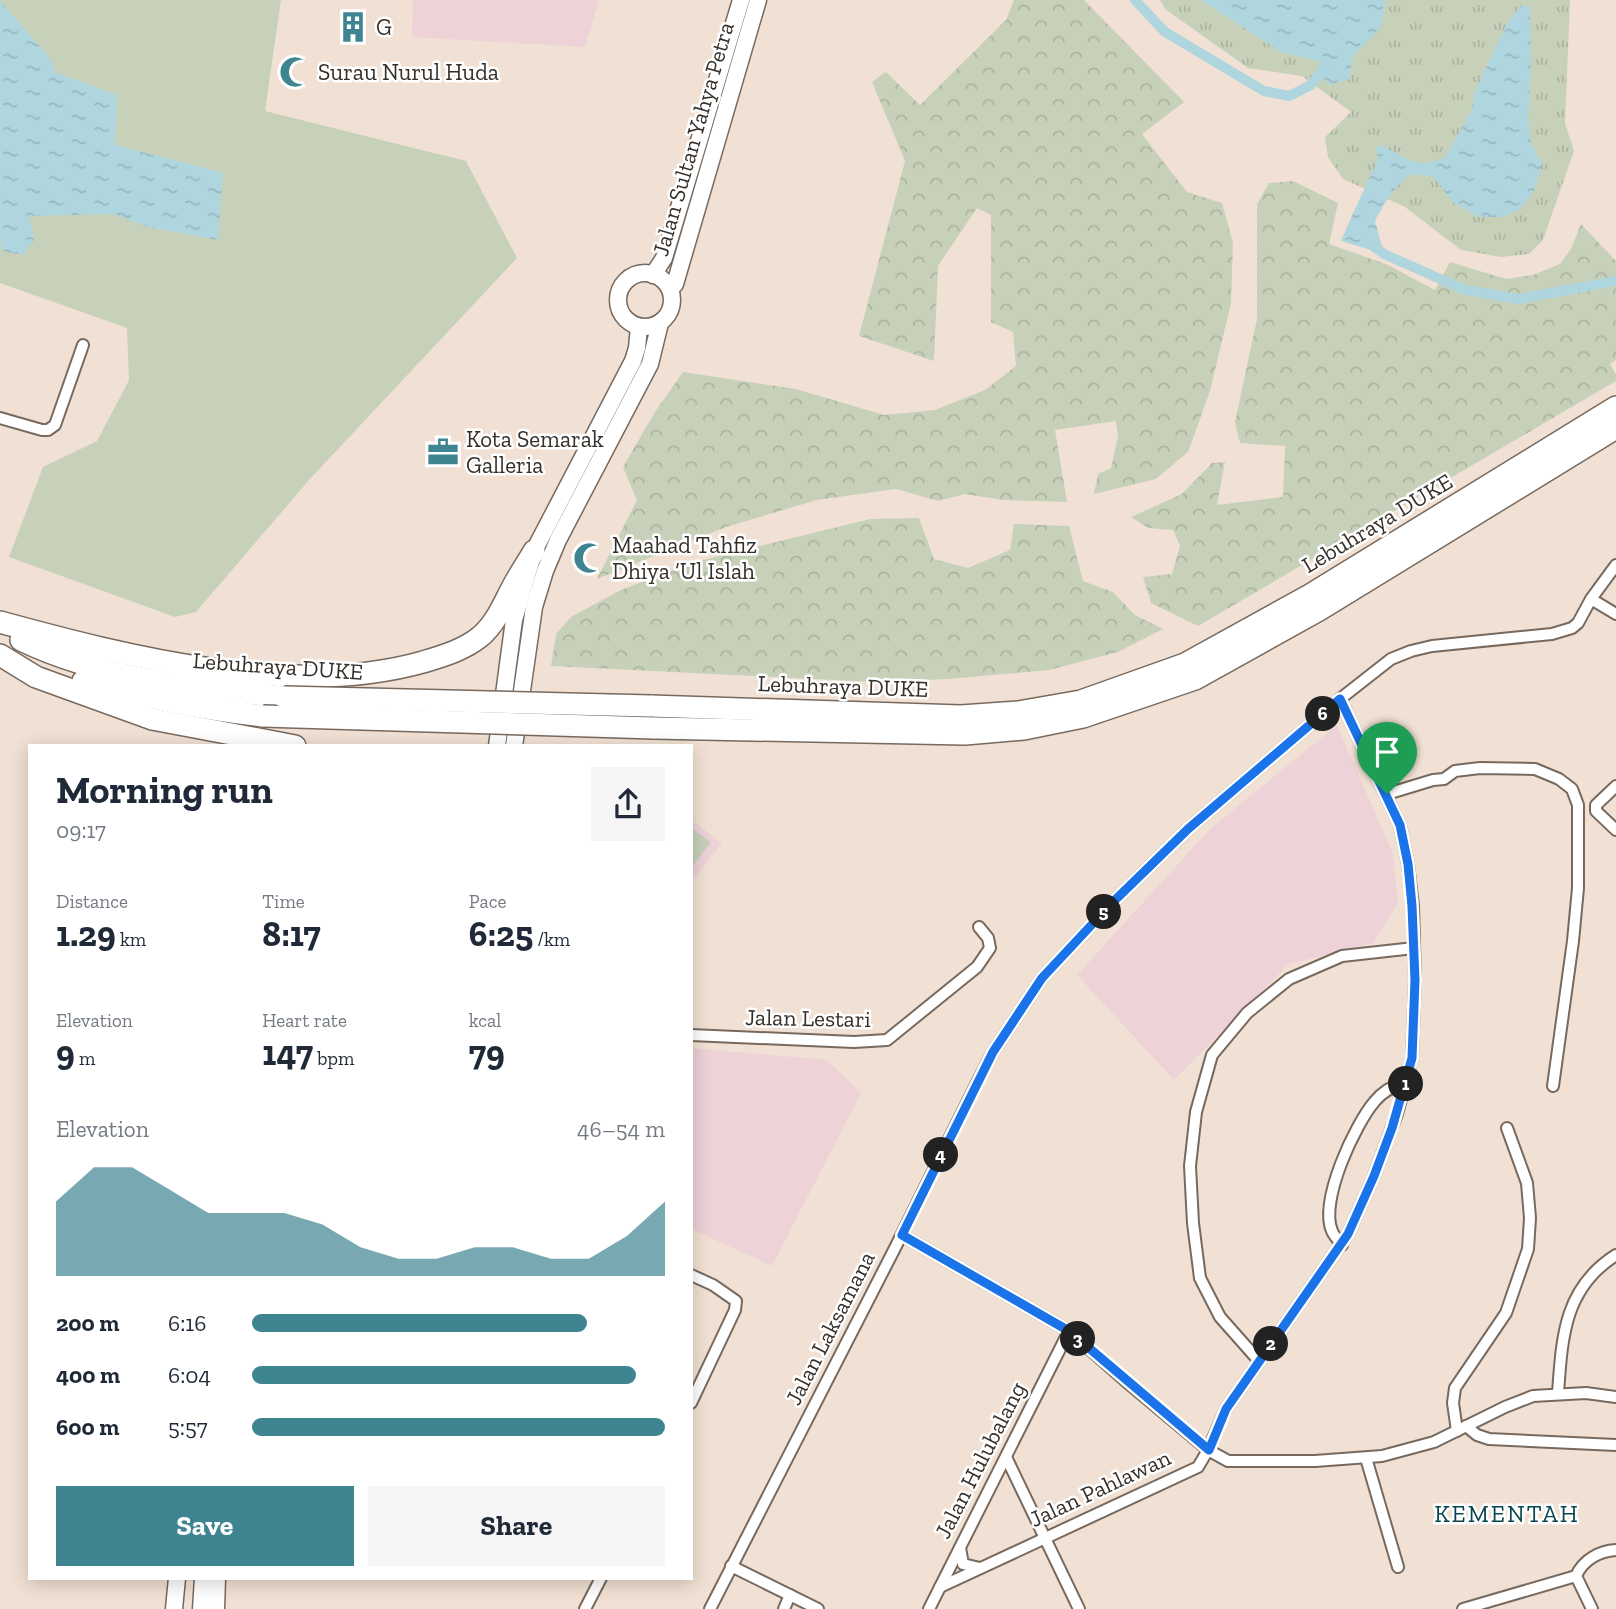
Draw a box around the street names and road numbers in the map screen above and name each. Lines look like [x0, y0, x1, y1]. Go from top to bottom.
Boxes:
street label: Jalan Sultan Yahya Petra [646, 19, 740, 259]
street label: Lebuhraya DUKE [1297, 467, 1457, 579]
street label: Lebuhraya DUKE [192, 646, 364, 686]
street label: Lebuhraya DUKE [757, 669, 929, 703]
street label: Jalan Lestari [745, 1003, 871, 1033]
street label: Jalan Laksamana [779, 1247, 881, 1409]
street label: Jalan Hulubalang [929, 1377, 1032, 1543]
street label: Jalan Pahlawan [1025, 1443, 1175, 1533]

